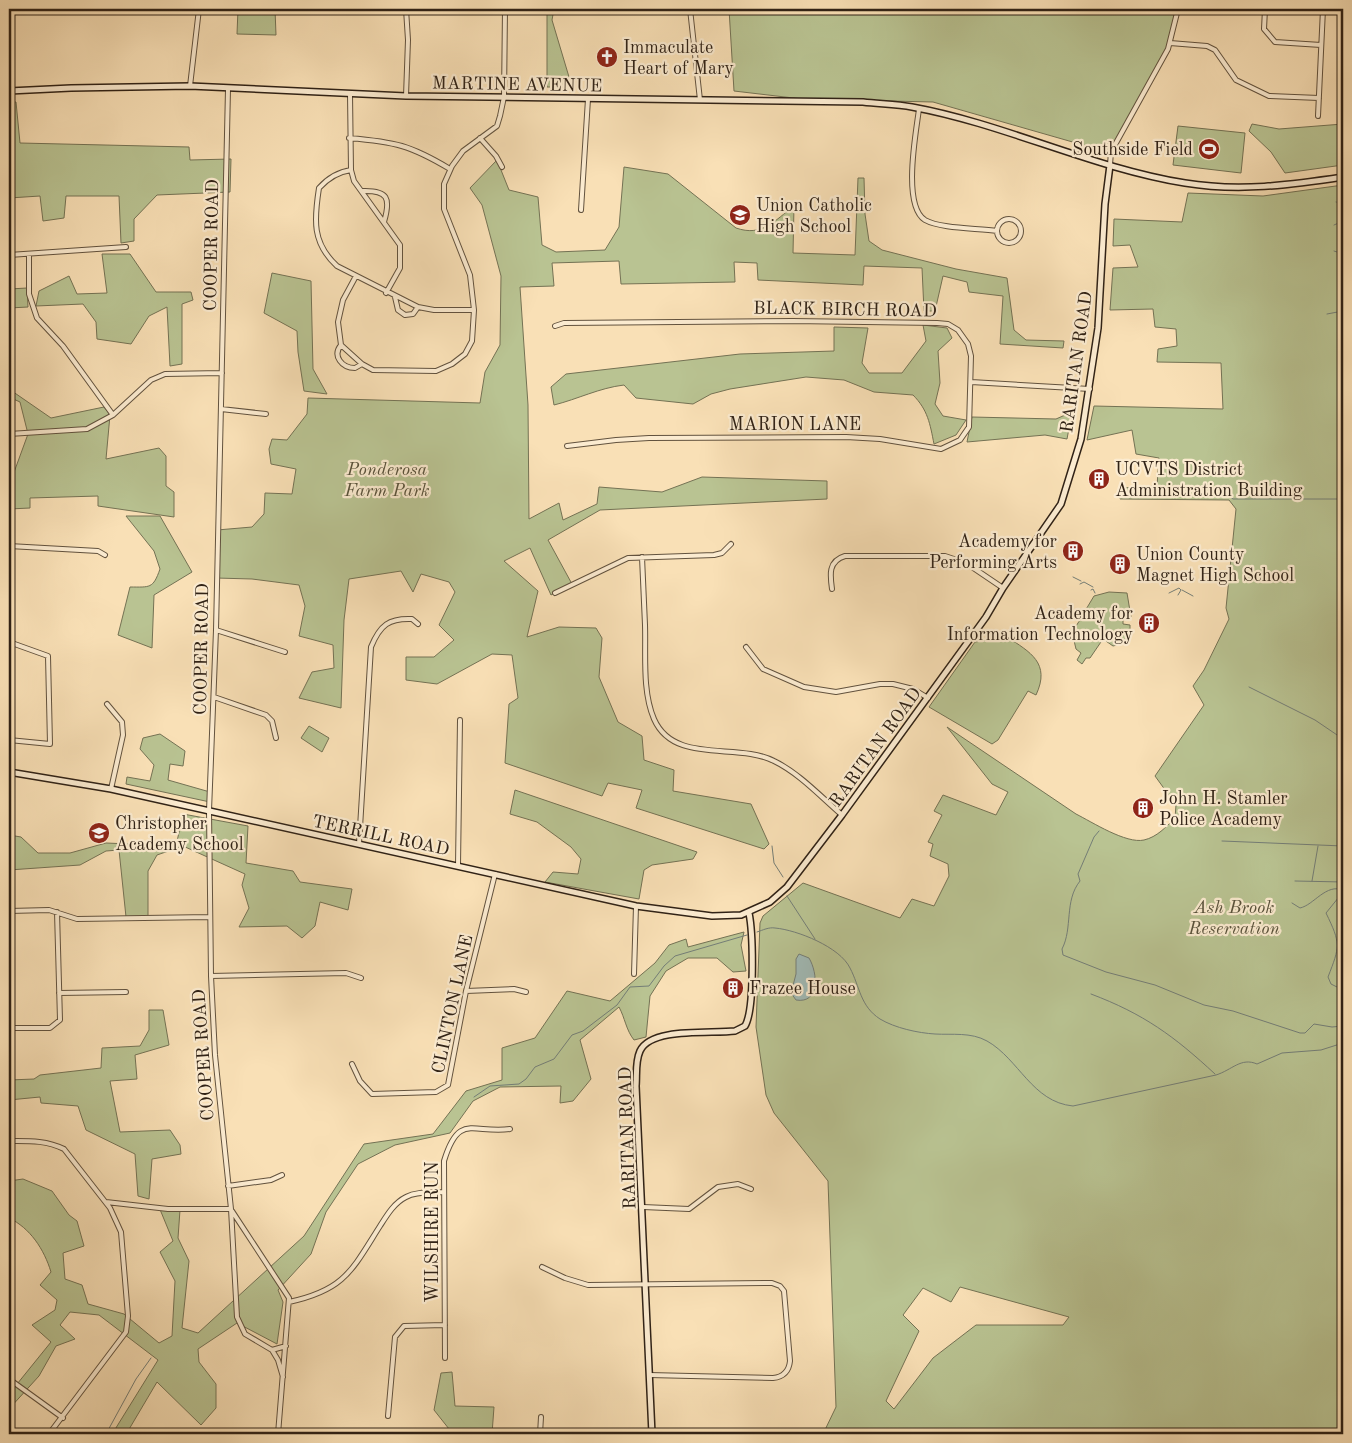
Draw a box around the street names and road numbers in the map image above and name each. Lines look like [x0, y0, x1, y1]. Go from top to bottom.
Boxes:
street label: MARTINE AVENUE [432, 75, 602, 95]
street label: COOPER ROAD [202, 179, 222, 311]
street label: RARITAN ROAD [1058, 290, 1096, 434]
street label: BLACK BIRCH ROAD [753, 299, 937, 321]
street label: MARION LANE [729, 416, 861, 434]
street label: COOPER ROAD [192, 583, 212, 715]
street label: RARITAN ROAD [827, 684, 925, 811]
street label: TERRILL ROAD [311, 813, 451, 859]
street label: CLINTON LANE [429, 933, 476, 1075]
street label: COOPER ROAD [190, 988, 218, 1121]
street label: RARITAN ROAD [617, 1066, 639, 1210]
street label: WILSHIRE RUN [424, 1161, 442, 1303]

